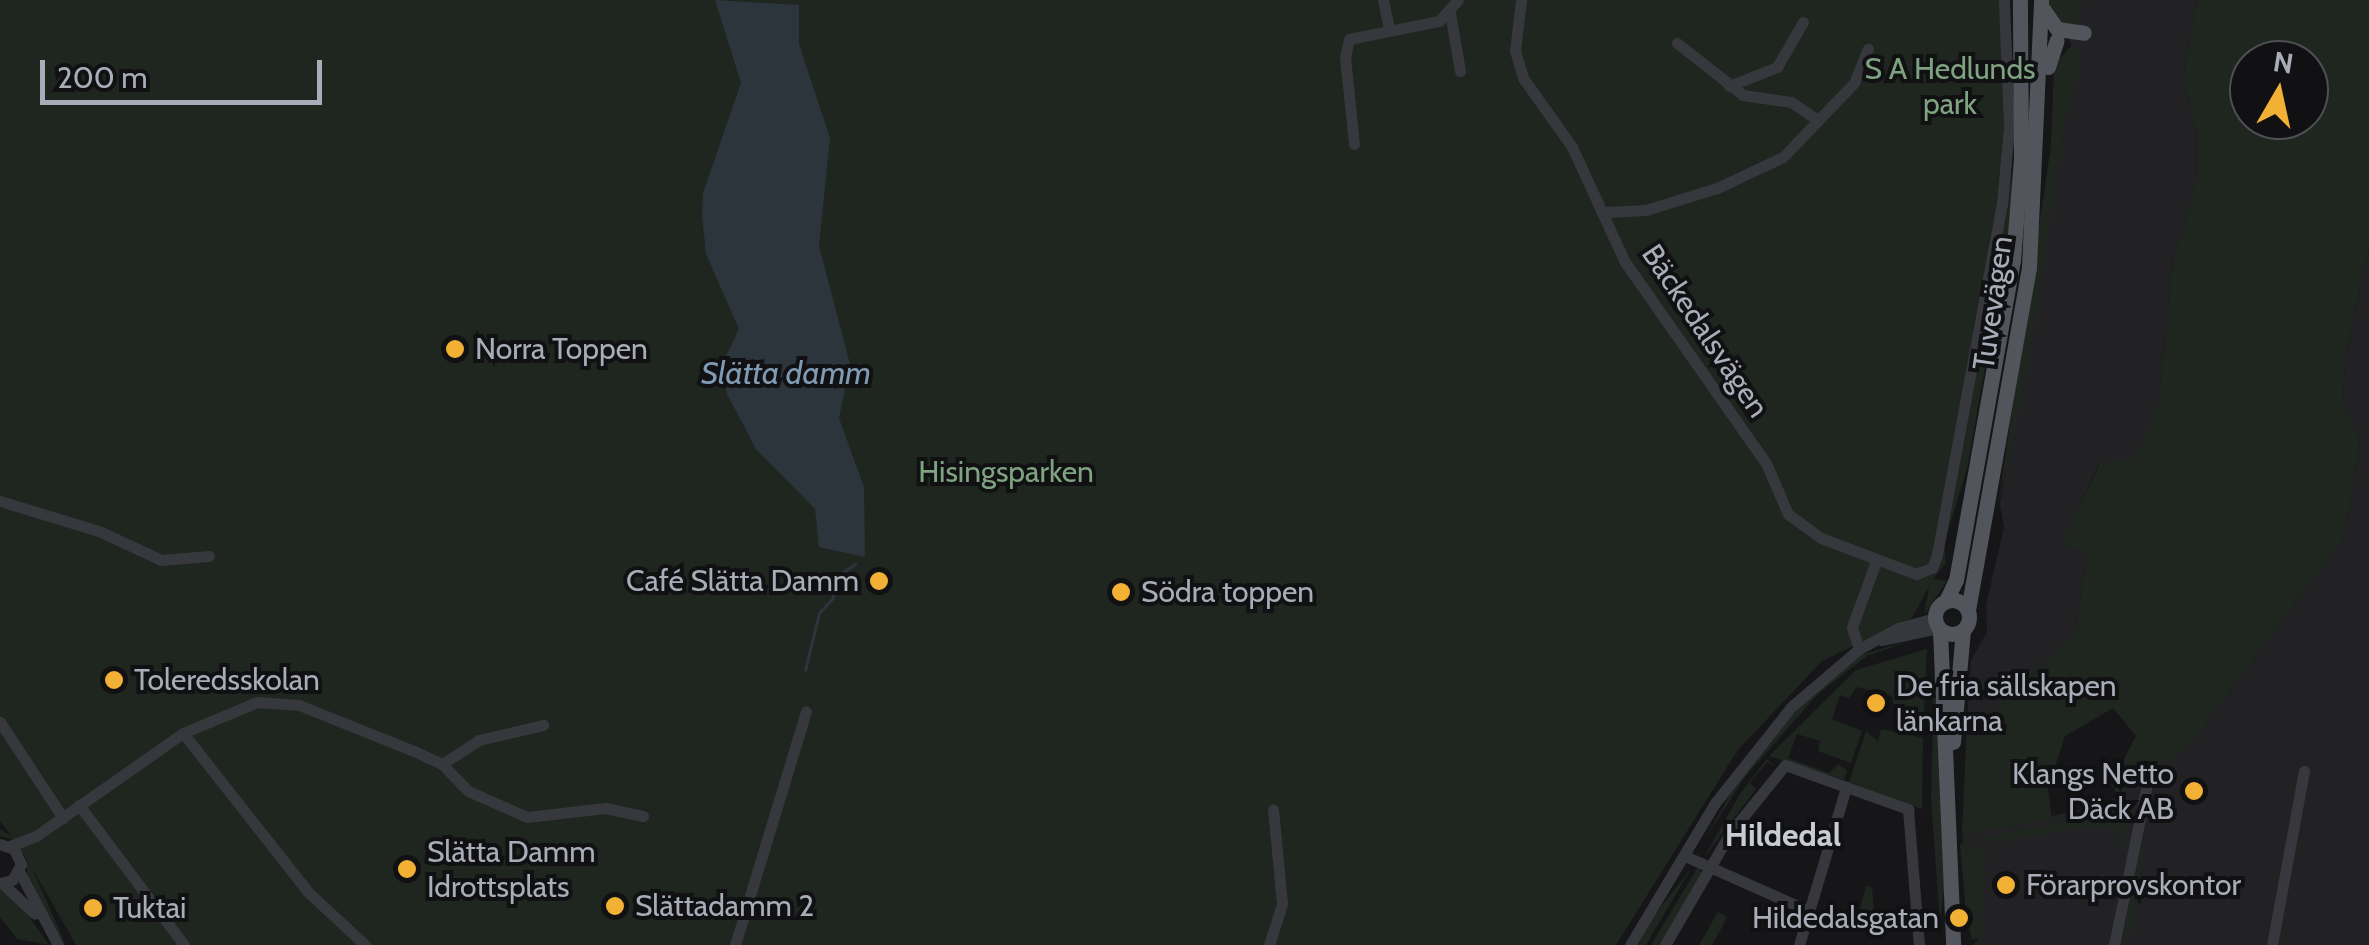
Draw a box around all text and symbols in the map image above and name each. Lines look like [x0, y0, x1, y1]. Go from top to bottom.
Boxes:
scale bar [45, 40, 328, 102]
north arrow [2229, 40, 2329, 140]
text: N [2271, 44, 2296, 81]
park label: S A Hedlunds park [1865, 51, 2035, 122]
text: 200 m [57, 59, 148, 96]
street label: Tuvevägen [1966, 234, 2020, 372]
street label: Bäckedalsvägen [1634, 238, 1776, 424]
place label: Norra Toppen [475, 331, 648, 367]
marker: Norra Toppen [444, 338, 466, 360]
water label: Slätta damm [701, 354, 871, 392]
park label: Hisingsparken [918, 454, 1094, 490]
place label: Café Slätta Damm [626, 563, 859, 599]
marker: Café Slätta Damm [868, 570, 890, 592]
place label: Södra toppen [1141, 574, 1314, 610]
marker: Södra toppen [1110, 581, 1132, 603]
place label: Toleredsskolan [134, 662, 320, 698]
place label: De fria sällskapen länkarna [1896, 668, 2117, 738]
marker: Toleredsskolan [103, 669, 125, 691]
marker: De fria sällskapen länkarna [1865, 692, 1887, 714]
place label: Klangs Netto Däck AB [2012, 756, 2174, 826]
marker: Klangs Netto Däck AB [2183, 780, 2205, 802]
district label: Hildedal [1725, 816, 1841, 854]
place label: Slätta Damm Idrottsplats [427, 834, 595, 904]
marker: Slätta Damm Idrottsplats [396, 858, 418, 880]
place label: Förarprovskontor [2026, 867, 2241, 903]
marker: Förarprovskontor [1995, 874, 2017, 896]
place label: Slättadamm 2 [635, 888, 814, 924]
place label: Tuktai [113, 890, 186, 926]
marker: Slättadamm 2 [604, 895, 626, 917]
marker: Tuktai [82, 897, 104, 919]
place label: Hildedalsgatan [1752, 900, 1939, 936]
marker: Hildedalsgatan [1948, 907, 1970, 929]

